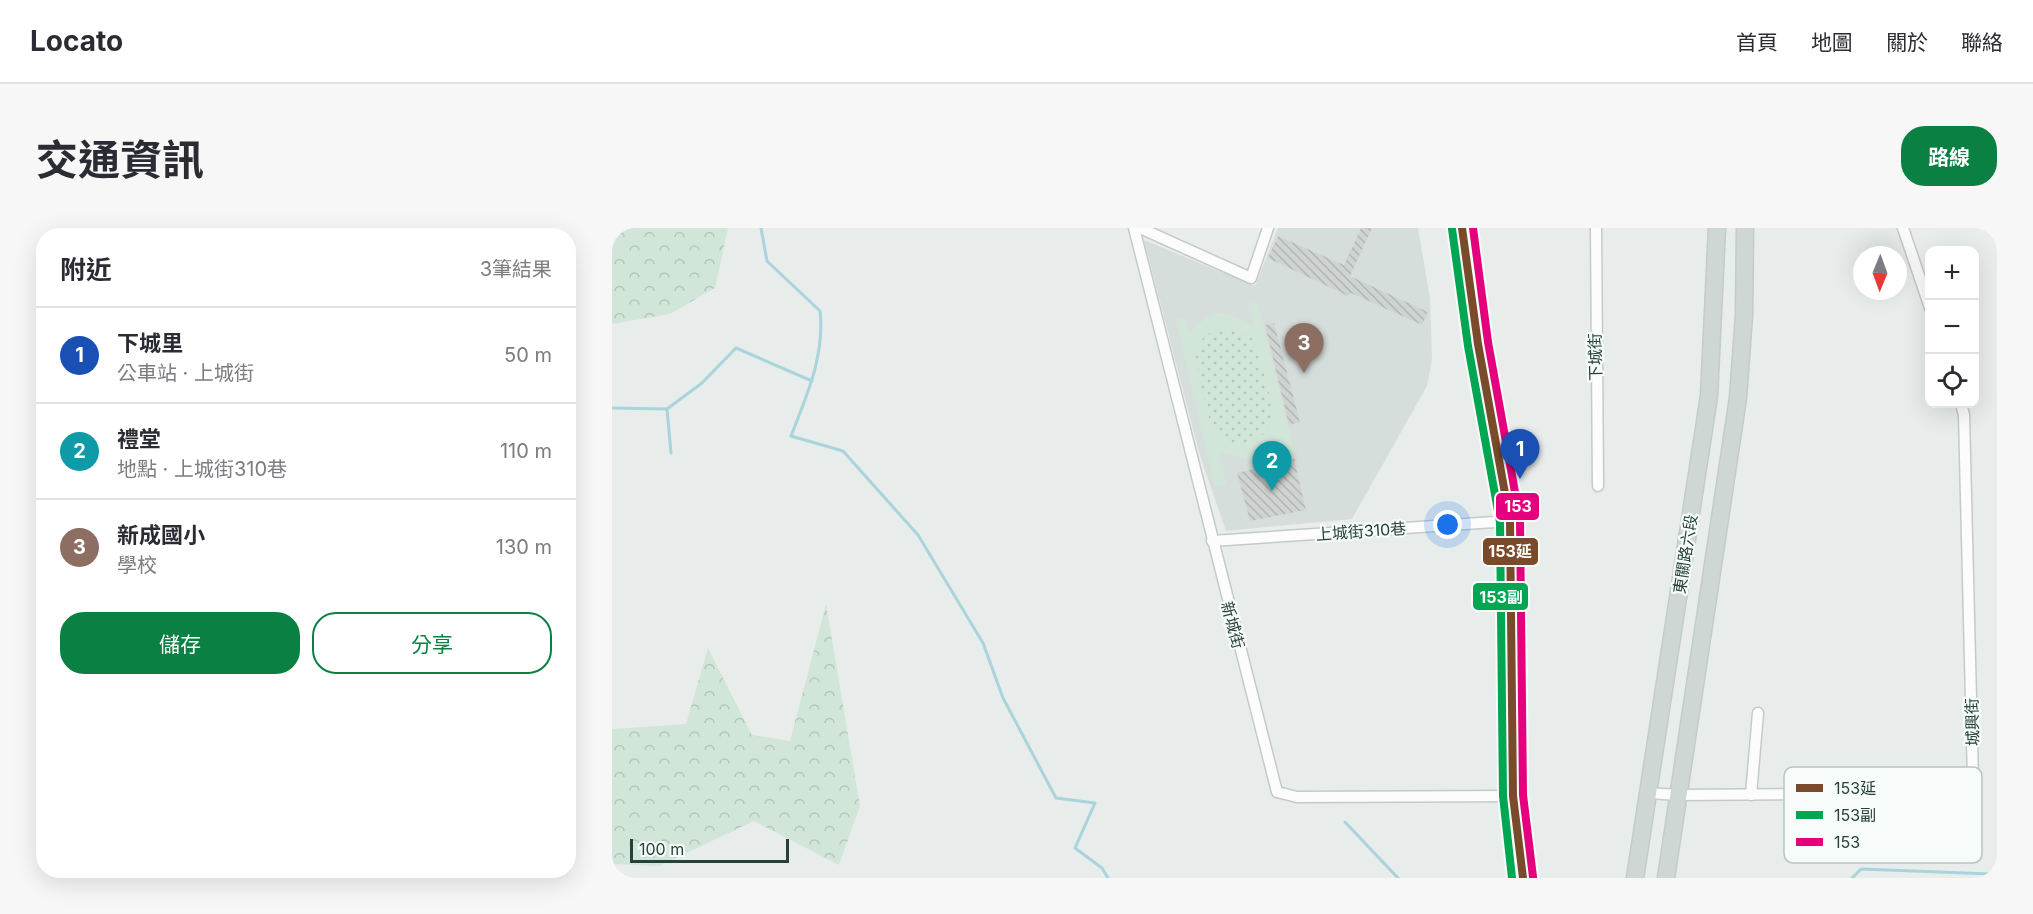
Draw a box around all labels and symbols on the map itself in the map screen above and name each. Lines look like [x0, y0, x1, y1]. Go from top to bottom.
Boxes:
north arrow [1853, 246, 1907, 300]
pin: 3 [1284, 324, 1324, 373]
street label: 下城街 [1585, 333, 1605, 381]
pin: 1 [1500, 430, 1540, 479]
pin: 2 [1252, 442, 1292, 491]
line badge: 153 [1495, 492, 1540, 521]
text: 153 [1504, 496, 1532, 516]
your location [1433, 510, 1462, 539]
street label: 東關路六段 [1669, 513, 1701, 595]
street label: 上城街310巷 [1315, 518, 1407, 544]
line badge: 153延 [1482, 537, 1539, 566]
text: 153延 [1488, 541, 1532, 561]
line badge: 153副 [1472, 582, 1529, 611]
text: 153副 [1479, 587, 1523, 607]
street label: 新城街 [1217, 599, 1249, 651]
street label: 城興街 [1962, 698, 1982, 746]
legend [1784, 767, 1982, 863]
text: 153延 [1834, 778, 1876, 798]
text: 153副 [1834, 805, 1876, 825]
text: 153 [1834, 832, 1860, 852]
scale bar [630, 836, 789, 864]

